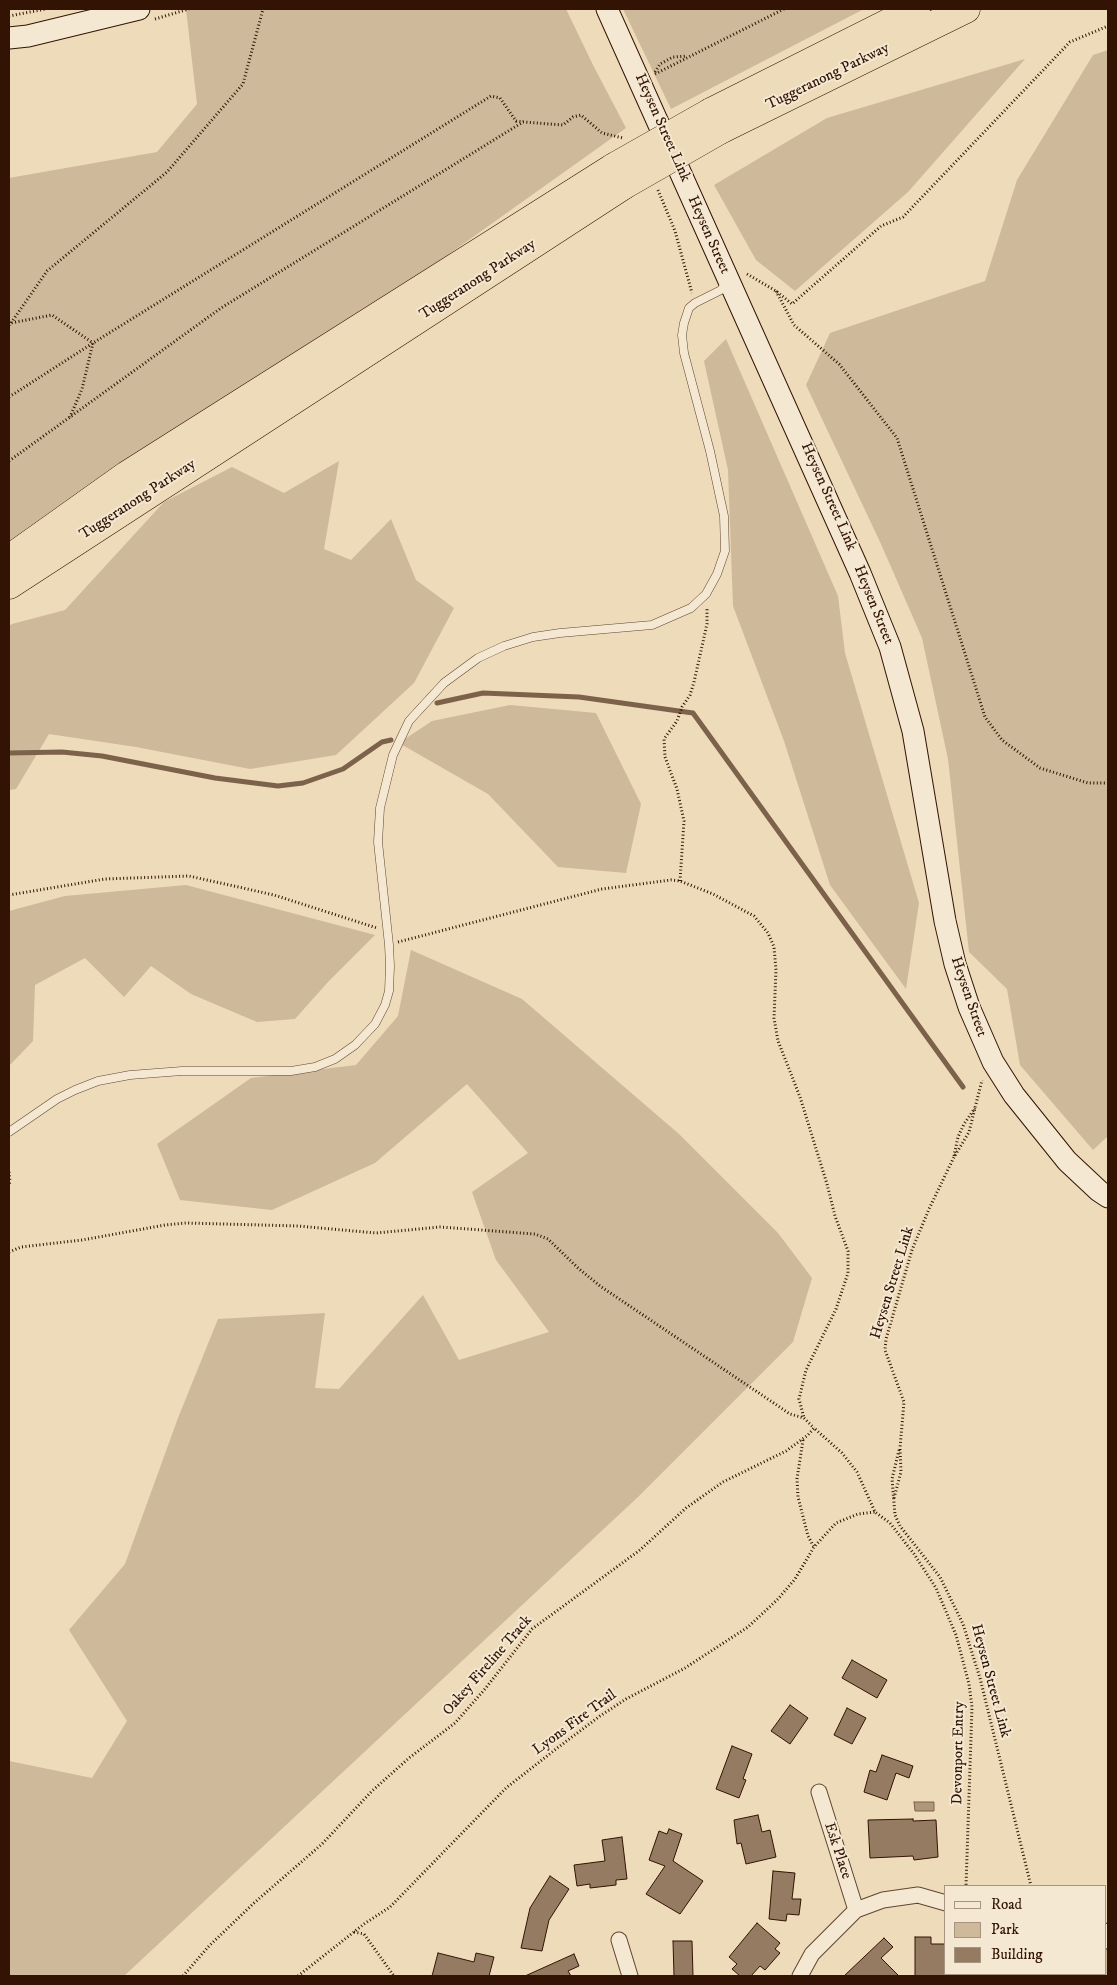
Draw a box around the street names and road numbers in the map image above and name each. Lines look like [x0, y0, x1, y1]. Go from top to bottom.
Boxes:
street label: Tuggeranong Parkway [764, 39, 892, 115]
street label: Heysen Street Link [630, 71, 694, 185]
street label: Heysen Street [683, 193, 733, 277]
street label: Tuggeranong Parkway [417, 236, 539, 324]
street label: Heysen Street Link [796, 440, 860, 554]
street label: Tuggeranong Parkway [77, 456, 199, 544]
street label: Heysen Street [849, 563, 897, 647]
street label: Heysen Street [946, 955, 990, 1039]
street label: Heysen Street Link [867, 1225, 919, 1341]
street label: Oakey Fireline Track [440, 1612, 536, 1720]
street label: Heysen Street Link [966, 1622, 1014, 1740]
street label: Lyons Fire Trail [530, 1687, 620, 1759]
street label: Devonport Entry [949, 1701, 969, 1805]
street label: Esk Place [819, 1820, 855, 1882]

